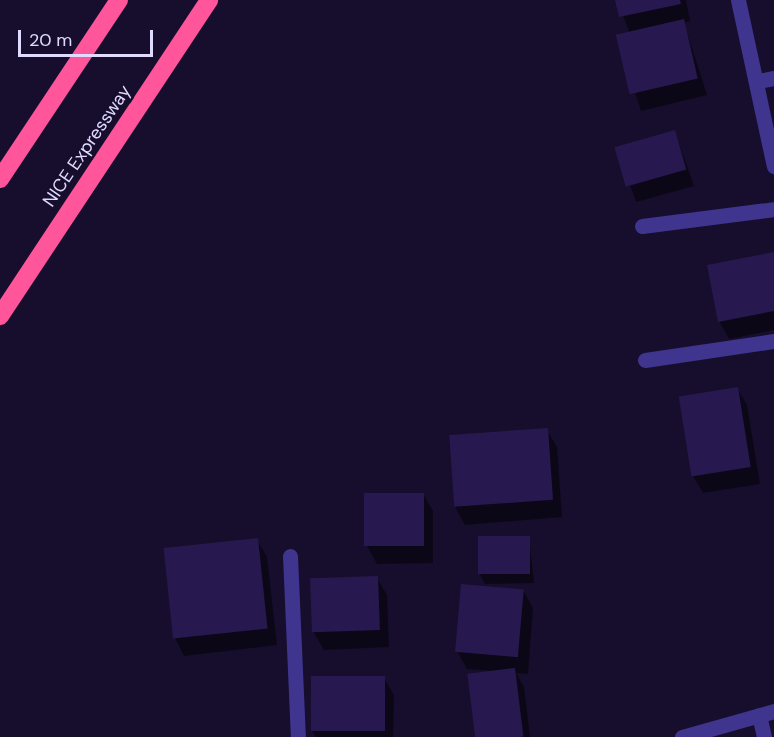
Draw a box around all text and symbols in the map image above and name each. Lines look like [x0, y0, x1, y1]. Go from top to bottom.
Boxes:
scale bar [21, 18, 156, 56]
text: 20 m [29, 28, 72, 52]
street label: NICE Expressway [38, 81, 136, 211]

